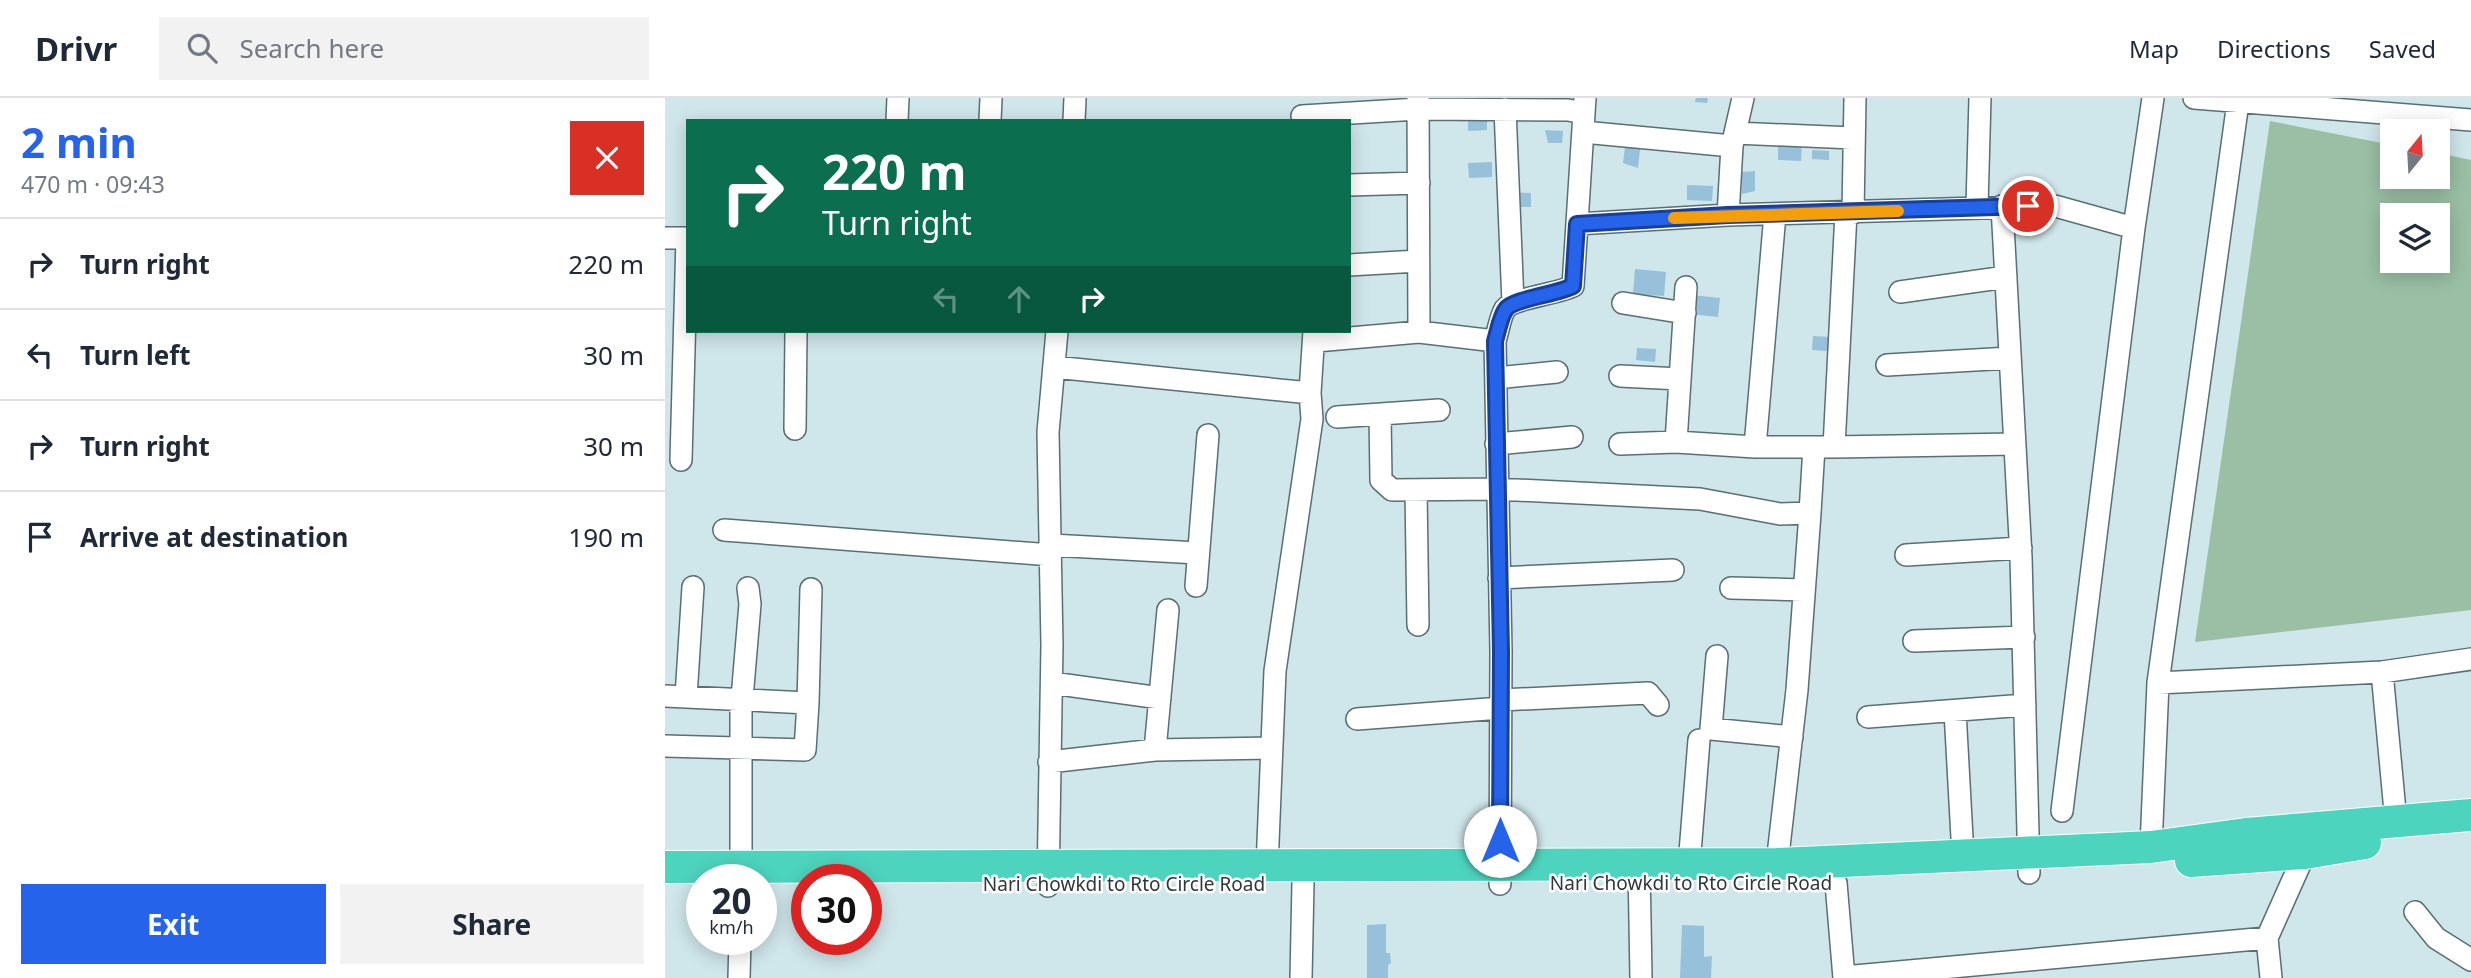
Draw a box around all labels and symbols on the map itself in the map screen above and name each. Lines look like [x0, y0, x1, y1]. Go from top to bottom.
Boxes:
north arrow [2380, 119, 2450, 189]
pin [1998, 176, 2058, 236]
position arrow [1463, 804, 1537, 878]
speed limit sign: 30 [791, 864, 882, 955]
street label: Nari Chowkdi to Rto Circle Road [1550, 870, 1832, 896]
street label: Nari Chowkdi to Rto Circle Road [983, 871, 1265, 897]

